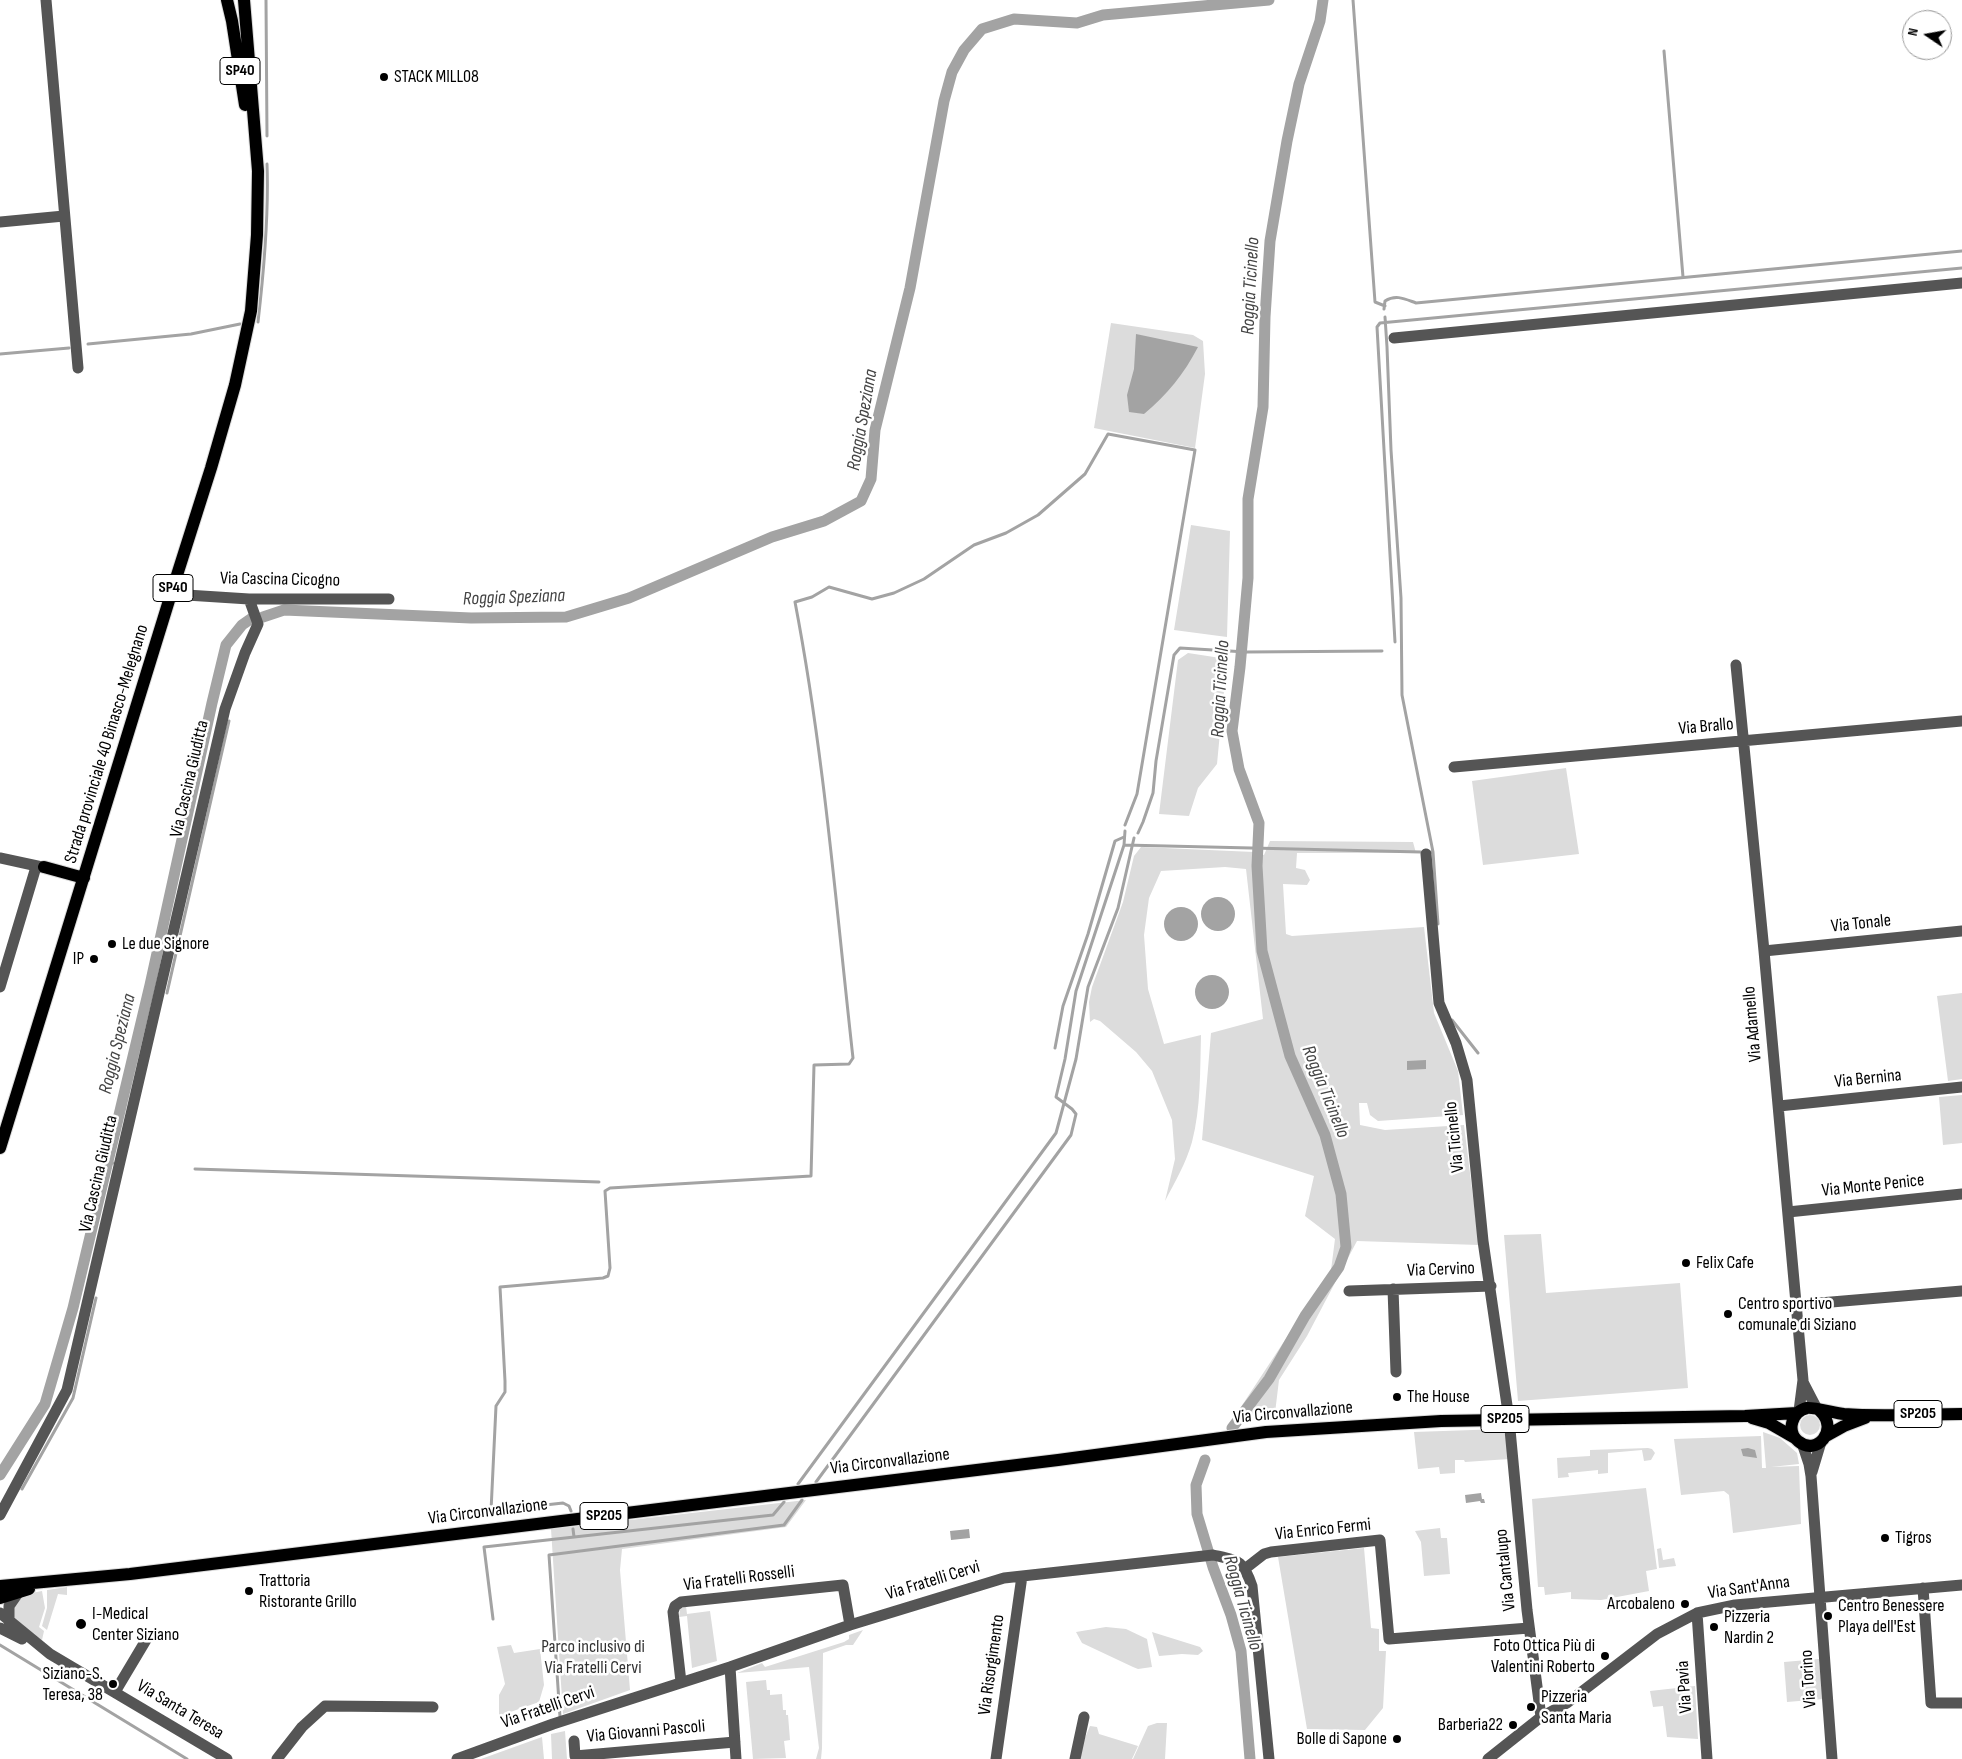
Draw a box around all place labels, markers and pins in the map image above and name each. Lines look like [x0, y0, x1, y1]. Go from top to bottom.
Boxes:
place label: STACK MILL08 [394, 66, 479, 88]
marker: STACK MILL08 [378, 71, 390, 83]
place label: Le due Signore [122, 933, 209, 955]
marker: Le due Signore [106, 938, 118, 950]
place label: IP [73, 948, 84, 970]
marker: IP [88, 953, 100, 965]
place label: Felix Cafe [1696, 1252, 1754, 1274]
marker: Felix Cafe [1680, 1257, 1692, 1269]
place label: Centro sportivo comunale di Siziano [1738, 1293, 1856, 1336]
marker: Centro sportivo comunale di Siziano [1722, 1308, 1734, 1320]
place label: The House [1407, 1386, 1470, 1408]
marker: The House [1391, 1391, 1403, 1403]
place label: Tigros [1895, 1527, 1932, 1549]
marker: Tigros [1879, 1532, 1891, 1544]
place label: Trattoria Ristorante Grillo [259, 1570, 357, 1612]
marker: Trattoria Ristorante Grillo [243, 1585, 255, 1597]
place label: Arcobaleno [1607, 1593, 1675, 1615]
place label: Centro Benessere Playa dell'Est [1838, 1595, 1945, 1638]
marker: Arcobaleno [1679, 1598, 1691, 1610]
place label: I-Medical Center Siziano [92, 1603, 179, 1646]
place label: Pizzeria Nardin 2 [1724, 1606, 1774, 1648]
marker: Centro Benessere Playa dell'Est [1822, 1610, 1834, 1622]
marker: I-Medical Center Siziano [74, 1617, 88, 1631]
marker: Pizzeria Nardin 2 [1708, 1621, 1720, 1633]
place label: Foto Ottica Più di Valentini Roberto [1491, 1635, 1595, 1678]
marker: Foto Ottica Più di Valentini Roberto [1599, 1650, 1611, 1662]
place label: Siziano-S. Teresa, 38 [42, 1663, 103, 1706]
marker: Siziano-S. Teresa, 38 [107, 1678, 119, 1690]
place label: Pizzeria Santa Maria [1541, 1686, 1612, 1728]
marker: Pizzeria Santa Maria [1525, 1701, 1537, 1713]
place label: Barberia22 [1438, 1714, 1503, 1736]
marker: Barberia22 [1507, 1719, 1519, 1731]
place label: Bolle di Sapone [1297, 1728, 1387, 1750]
marker: Bolle di Sapone [1391, 1733, 1403, 1745]

